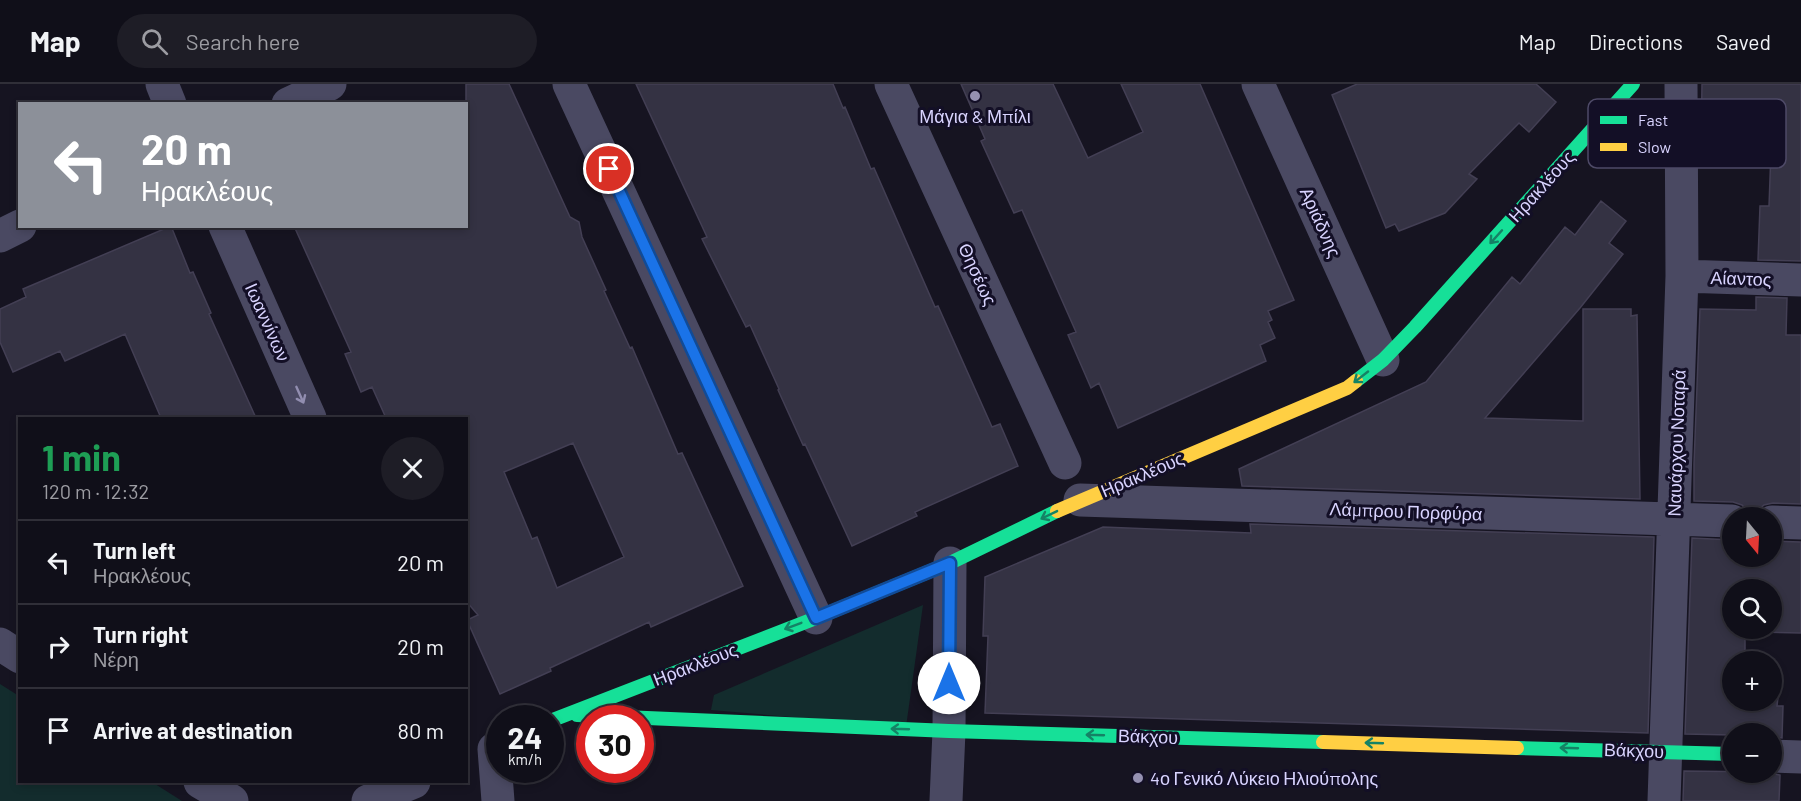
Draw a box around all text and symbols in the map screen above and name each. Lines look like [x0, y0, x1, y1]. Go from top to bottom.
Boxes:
search box [117, 14, 537, 68]
text: Map [30, 24, 81, 58]
icon: search [138, 25, 171, 58]
text: Search here [186, 28, 300, 54]
text: Map [1519, 29, 1556, 54]
text: Directions [1589, 29, 1683, 54]
text: Saved [1716, 29, 1771, 54]
marker: Μάγια & Μπίλι [968, 89, 982, 103]
legend [1588, 99, 1786, 168]
place label: Μάγια & Μπίλι [919, 105, 1031, 127]
text: Fast [1638, 110, 1668, 129]
text: 20 m [141, 123, 232, 173]
icon: left [42, 126, 120, 204]
text: Slow [1638, 137, 1671, 156]
pin [583, 143, 634, 194]
street label: Ηρακλέους [1503, 146, 1579, 226]
icon: arrive [592, 152, 625, 185]
text: Ηρακλέους [141, 174, 273, 206]
street label: Αριάδνης [1296, 184, 1346, 261]
one-way arrow [1489, 229, 1503, 244]
street label: Θησέως [954, 239, 1002, 309]
street label: Αίαντος [1710, 266, 1772, 290]
street label: Ιωαννίνων [241, 279, 295, 365]
street label: Ναυάρχου Νοταρά [1662, 369, 1690, 517]
one-way arrow [1353, 371, 1369, 384]
one-way arrow [295, 385, 306, 404]
text: 1 min [42, 435, 121, 478]
button: close [381, 437, 444, 500]
street label: Ηρακλέους [1097, 447, 1187, 501]
text: 120 m · 12:32 [42, 479, 149, 503]
street label: Λάμπρου Πορφύρα [1329, 497, 1483, 525]
north arrow [1722, 507, 1782, 567]
map controls [1722, 507, 1782, 783]
one-way arrow [1041, 510, 1059, 522]
text: Turn left [93, 537, 176, 563]
icon: left [42, 546, 75, 579]
text: 20 m [397, 549, 444, 575]
text: Ηρακλέους [93, 563, 191, 587]
button: search [1722, 579, 1782, 639]
text: Turn right [93, 621, 188, 647]
one-way arrow [784, 622, 803, 633]
icon: right [42, 630, 75, 663]
text: 20 m [397, 633, 444, 659]
street label: Ηρακλέους [650, 638, 740, 690]
text: Νέρη [93, 647, 139, 671]
position arrow [917, 651, 981, 715]
button: + [1722, 651, 1782, 711]
speed limit sign: 30 [576, 705, 654, 783]
icon: arrive [42, 714, 75, 747]
text: Arrive at destination [93, 717, 292, 743]
text: 80 m [398, 717, 444, 743]
text: 24 [508, 719, 542, 755]
one-way arrow [891, 723, 911, 734]
button: − [1722, 723, 1782, 783]
street label: Βάκχου [1118, 724, 1178, 748]
one-way arrow [1086, 729, 1106, 740]
one-way arrow [1365, 737, 1385, 749]
street label: Βάκχου [1604, 738, 1664, 762]
one-way arrow [1560, 743, 1580, 754]
text: km/h [508, 750, 542, 768]
place label: 4ο Γενικό Λύκειο Ηλιούπολης [1150, 767, 1379, 789]
marker: 4ο Γενικό Λύκειο Ηλιούπολης [1131, 771, 1145, 785]

